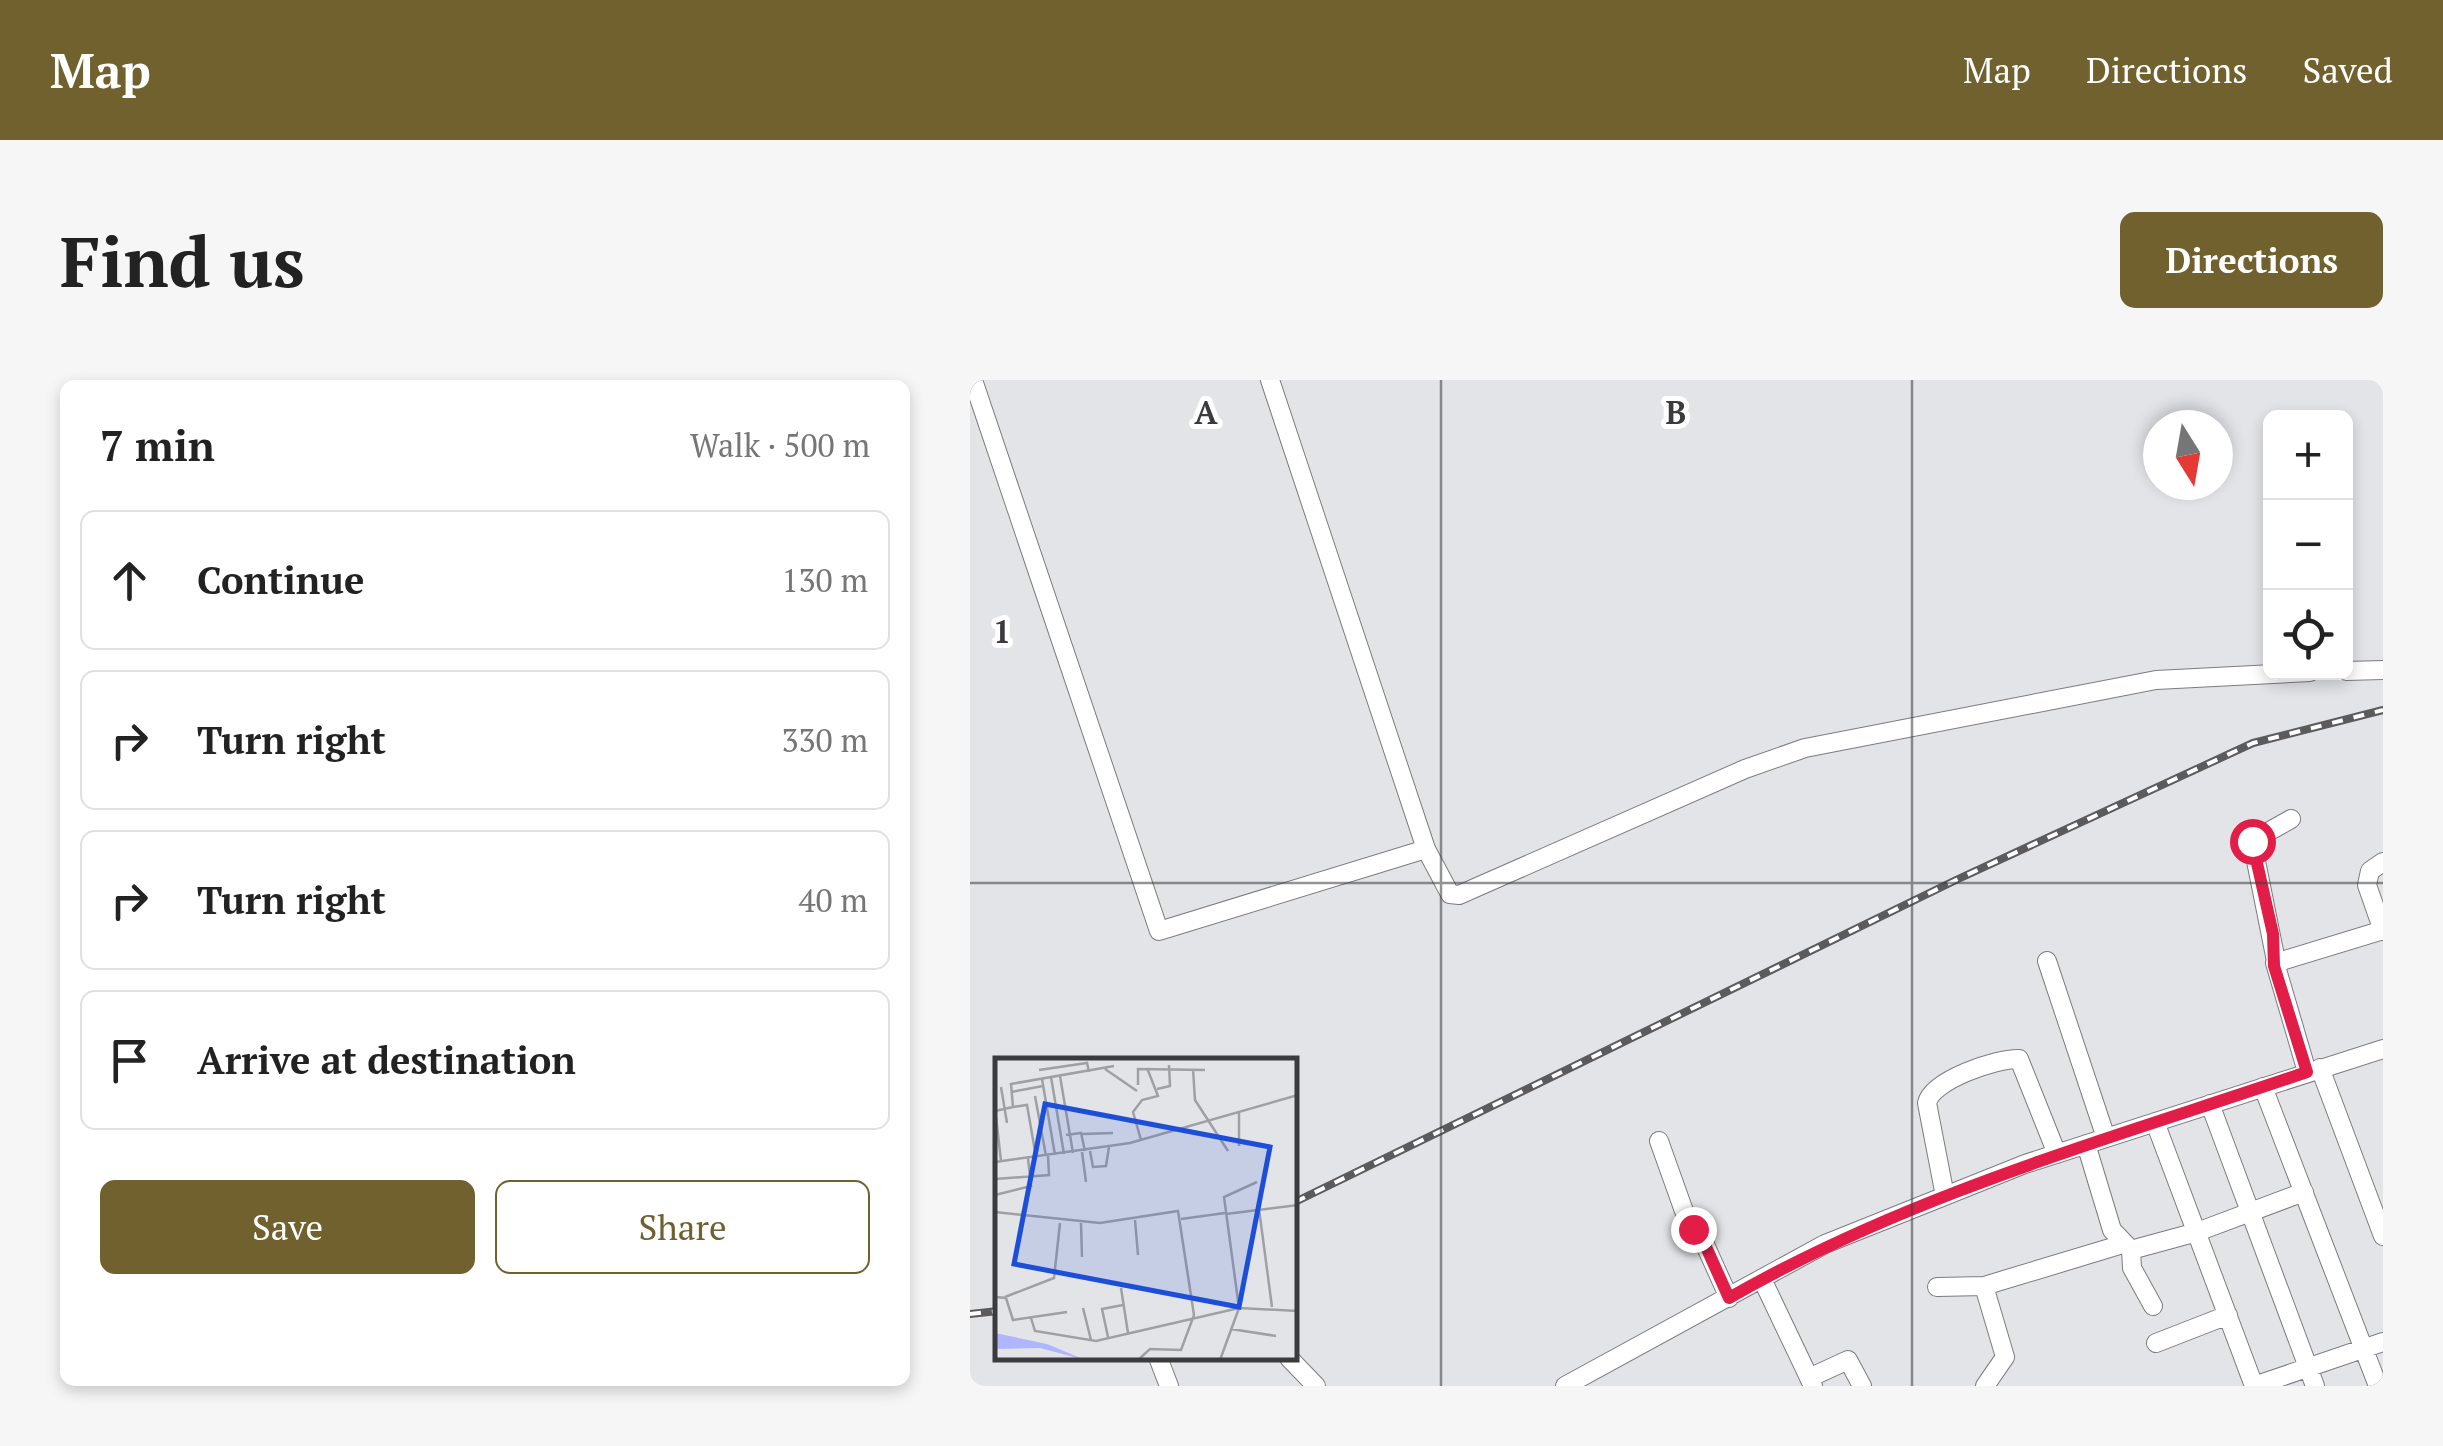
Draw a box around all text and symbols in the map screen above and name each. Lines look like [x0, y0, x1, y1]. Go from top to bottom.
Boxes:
text: Map [50, 38, 151, 102]
text: Map [1963, 47, 2031, 93]
text: Directions [2086, 47, 2247, 93]
text: Saved [2302, 47, 2393, 93]
button: Directions [2120, 212, 2383, 308]
text: Find us [60, 214, 305, 307]
text: A [1194, 391, 1218, 433]
text: B [1666, 391, 1686, 433]
north arrow [2143, 410, 2233, 500]
map controls [2263, 410, 2353, 680]
button: + [2263, 410, 2353, 500]
text: 7 min [100, 417, 215, 473]
text: Walk · 500 m [690, 424, 870, 466]
button: − [2263, 500, 2353, 590]
icon: ahead [102, 553, 157, 608]
text: Continue [197, 555, 364, 605]
text: 130 m [781, 559, 868, 601]
button: locate [2263, 590, 2353, 680]
text: 1 [993, 610, 1011, 652]
icon: right [102, 713, 157, 768]
text: Turn right [197, 715, 386, 765]
text: 330 m [781, 719, 868, 761]
route start [2230, 819, 2276, 865]
icon: right [102, 873, 157, 928]
text: Turn right [197, 875, 386, 925]
text: 40 m [798, 879, 868, 921]
icon: arrive [102, 1033, 157, 1088]
text: Arrive at destination [197, 1035, 576, 1085]
inset map [995, 1058, 1298, 1361]
button: Save [100, 1180, 475, 1274]
button: Share [495, 1180, 870, 1274]
route end [1671, 1207, 1717, 1253]

